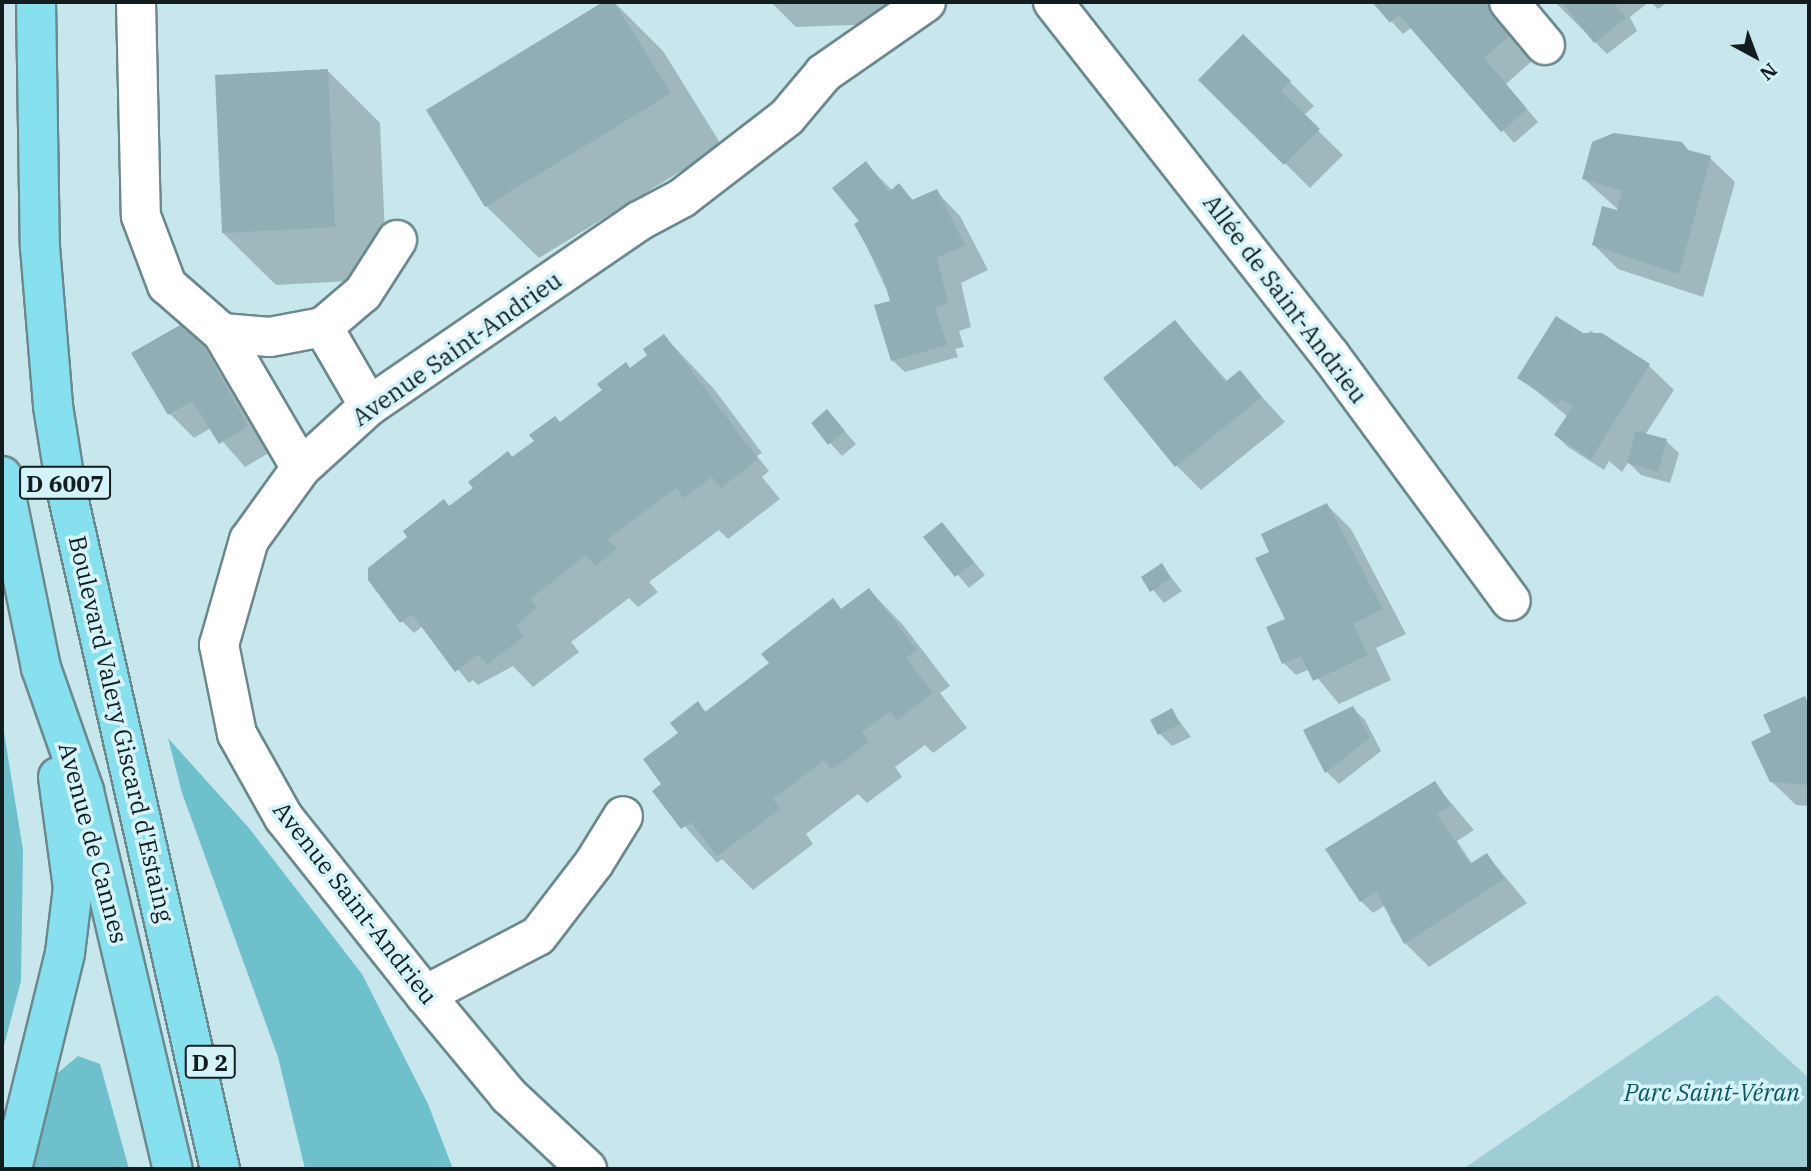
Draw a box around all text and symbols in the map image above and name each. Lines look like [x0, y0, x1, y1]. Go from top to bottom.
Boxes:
north arrow [1720, 21, 1790, 91]
text: N [1755, 58, 1782, 86]
street label: Allée de Saint-Andrieu [1197, 189, 1373, 409]
street label: Avenue Saint-Andrieu [347, 266, 567, 432]
road number: D 6007 [18, 463, 112, 503]
street label: Boulevard Valery Giscard d'Estaing [62, 533, 180, 925]
street label: Avenue de Cannes [52, 739, 134, 947]
street label: Avenue Saint-Andrieu [267, 796, 443, 1010]
road number: D 2 [184, 1042, 236, 1082]
park label: Parc Saint-Véran [1624, 1079, 1800, 1107]

